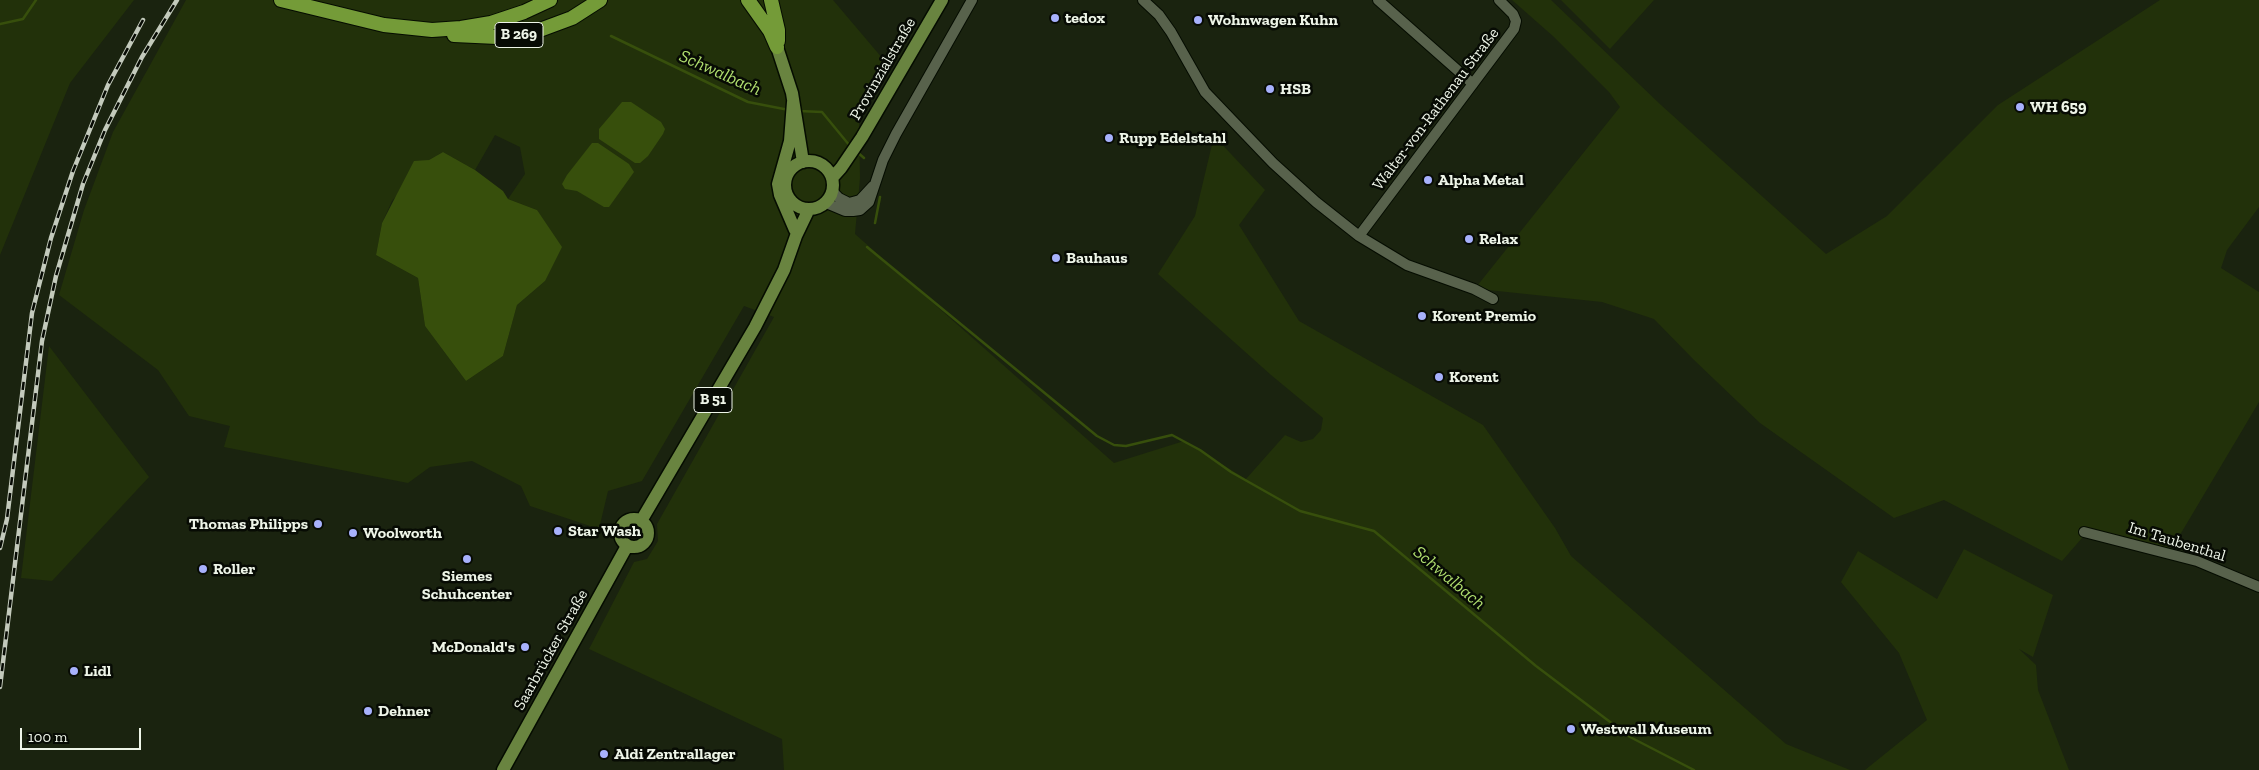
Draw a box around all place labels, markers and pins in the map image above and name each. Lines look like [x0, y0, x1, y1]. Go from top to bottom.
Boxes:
place label: tedox [1065, 8, 1105, 28]
place label: Wohnwagen Kuhn [1208, 10, 1338, 30]
marker: tedox [1049, 12, 1061, 24]
marker: Wohnwagen Kuhn [1192, 14, 1204, 26]
place label: HSB [1280, 79, 1311, 99]
marker: HSB [1264, 83, 1276, 95]
place label: WH 659 [2030, 97, 2086, 117]
marker: WH 659 [2014, 101, 2026, 113]
place label: Rupp Edelstahl [1119, 128, 1226, 148]
marker: Rupp Edelstahl [1103, 132, 1115, 144]
place label: Alpha Metal [1438, 170, 1524, 190]
marker: Alpha Metal [1422, 174, 1434, 186]
place label: Relax [1479, 229, 1518, 249]
marker: Relax [1463, 233, 1475, 245]
place label: Bauhaus [1066, 248, 1128, 268]
marker: Bauhaus [1050, 252, 1062, 264]
place label: Korent Premio [1432, 306, 1536, 326]
marker: Korent Premio [1416, 310, 1428, 322]
place label: Korent [1449, 367, 1499, 387]
marker: Korent [1433, 371, 1445, 383]
place label: Thomas Philipps [189, 514, 308, 534]
marker: Thomas Philipps [312, 518, 324, 530]
place label: Star Wash [568, 521, 641, 541]
place label: Woolworth [363, 523, 442, 543]
marker: Star Wash [552, 525, 564, 537]
marker: Woolworth [347, 527, 359, 539]
marker: Siemes Schuhcenter [461, 553, 473, 565]
place label: Roller [213, 559, 255, 579]
marker: Roller [197, 563, 209, 575]
place label: Siemes Schuhcenter [422, 566, 512, 604]
place label: McDonald's [432, 637, 515, 657]
marker: McDonald's [519, 641, 531, 653]
place label: Lidl [84, 661, 111, 681]
marker: Lidl [68, 665, 80, 677]
place label: Dehner [378, 701, 430, 721]
marker: Dehner [362, 705, 374, 717]
place label: Westwall Museum [1581, 719, 1711, 739]
marker: Westwall Museum [1565, 723, 1577, 735]
place label: Aldi Zentrallager [614, 744, 736, 764]
marker: Aldi Zentrallager [598, 748, 610, 760]

